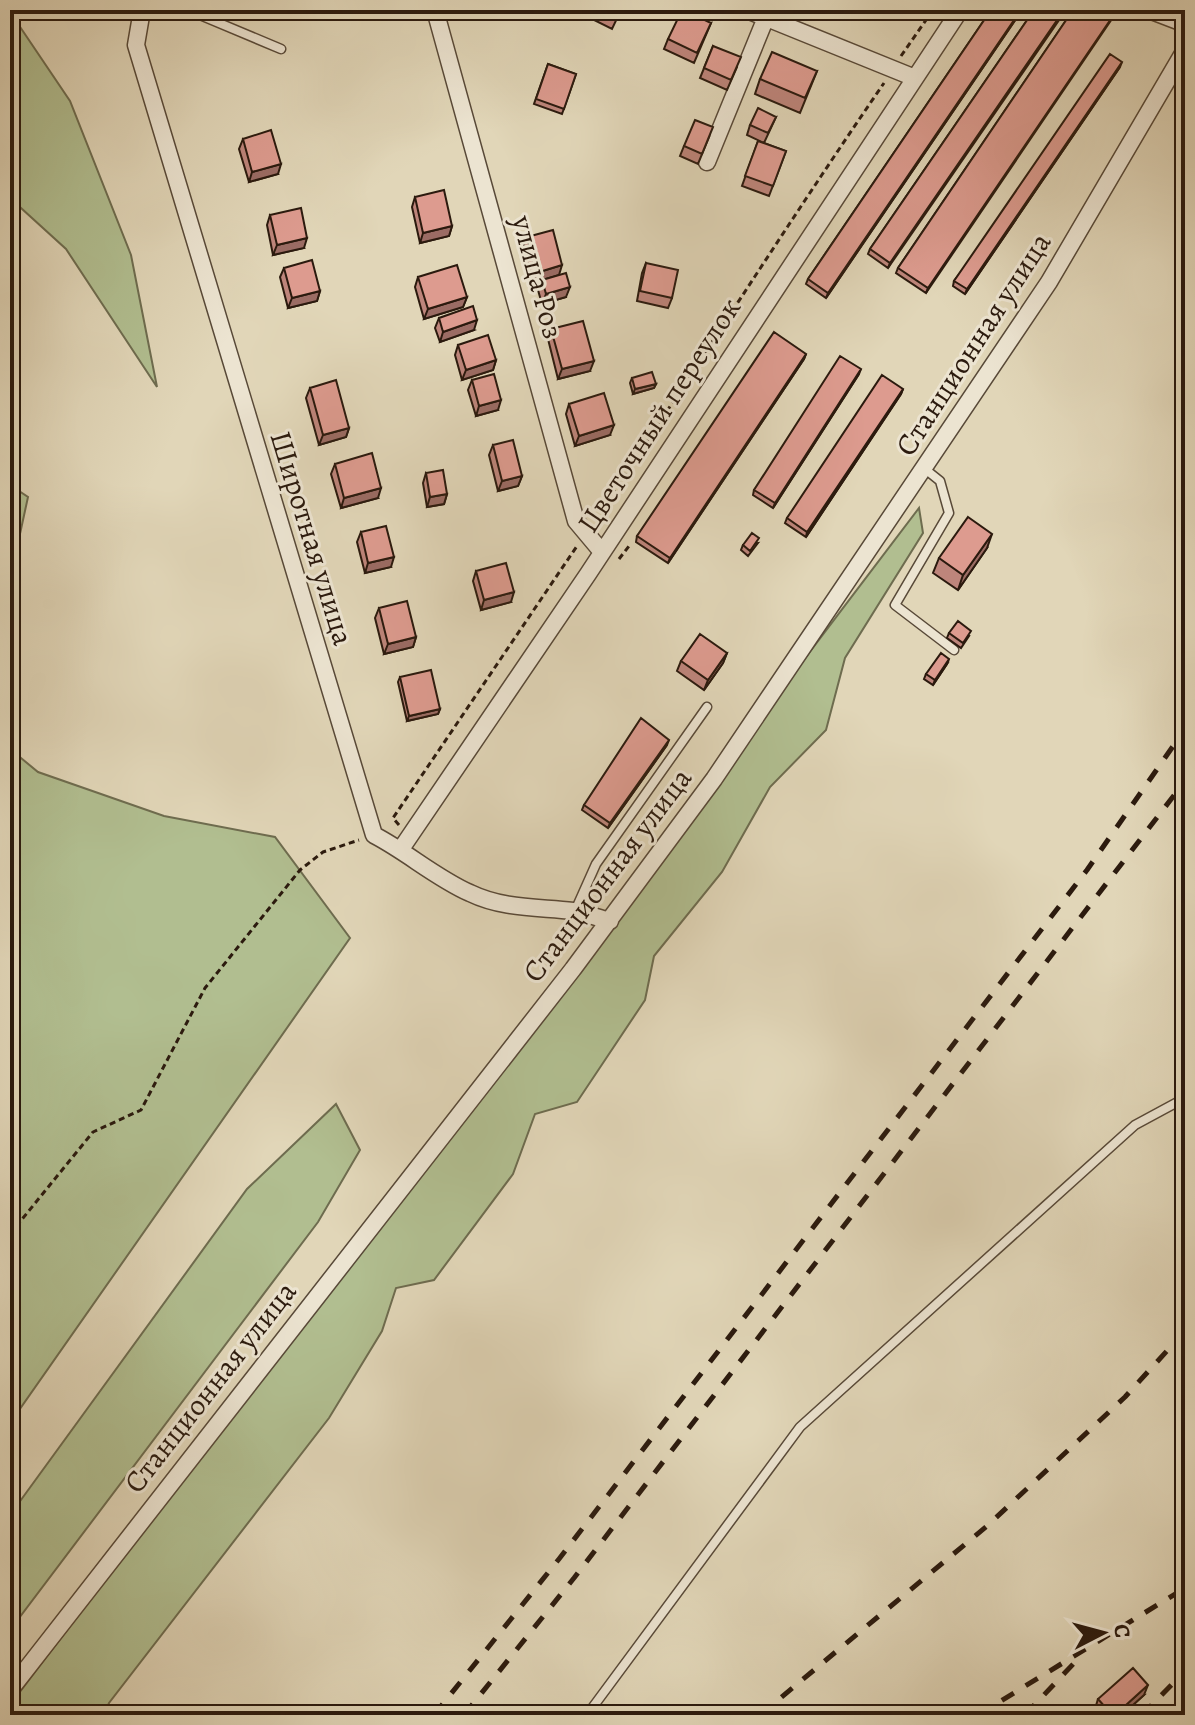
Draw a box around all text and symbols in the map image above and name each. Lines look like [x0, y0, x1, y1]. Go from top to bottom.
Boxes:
street label: улица Роз [502, 210, 574, 343]
street label: Станционная улица [886, 225, 1060, 463]
street label: Цветочный переулок [568, 290, 750, 540]
street label: Широтная улица [260, 426, 364, 650]
street label: Станционная улица [513, 760, 701, 990]
street label: Станционная улица [115, 1273, 305, 1501]
north arrow [1063, 1593, 1143, 1673]
text: С [1106, 1623, 1138, 1639]

